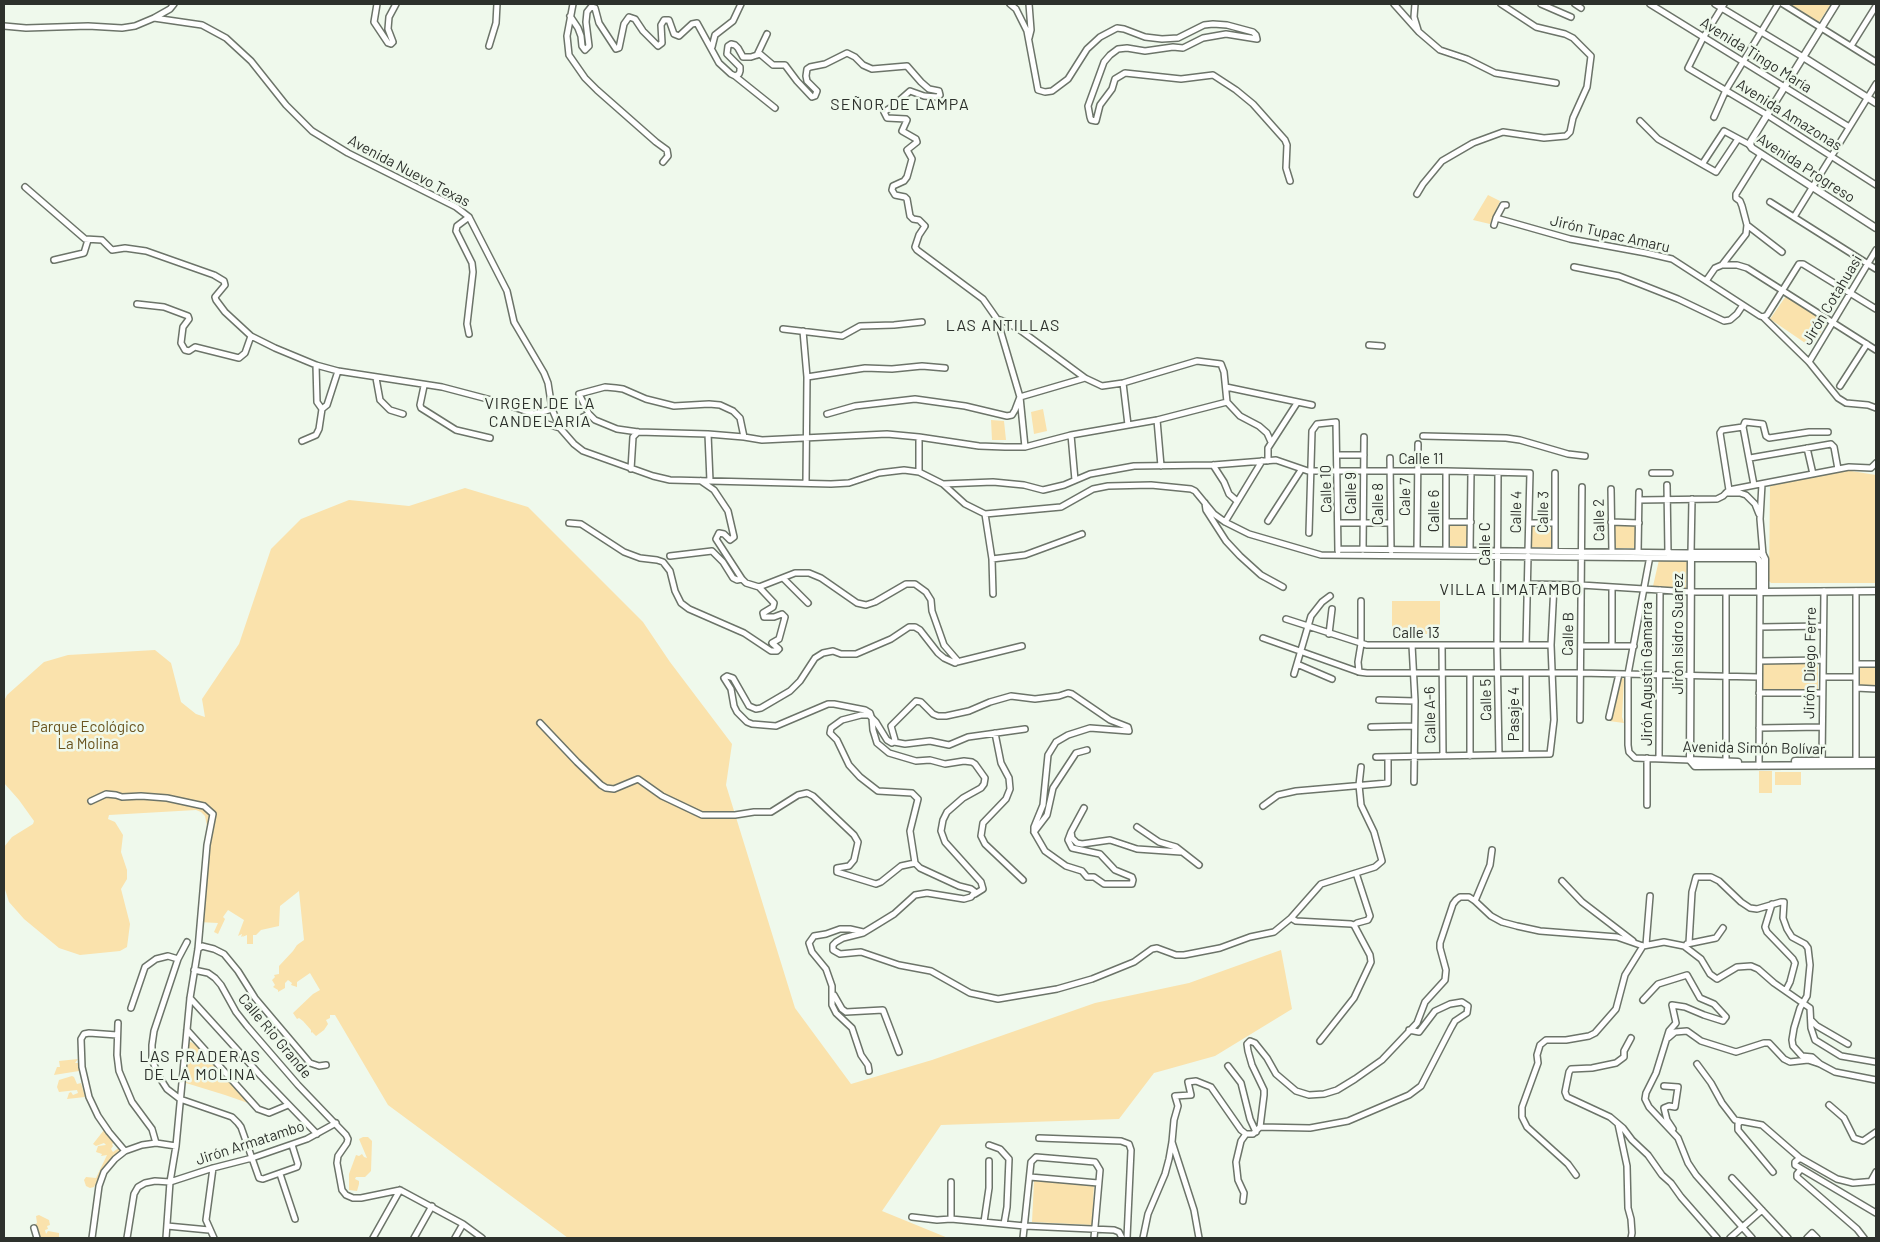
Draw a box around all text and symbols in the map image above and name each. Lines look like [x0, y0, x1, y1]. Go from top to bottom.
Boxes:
street label: Avenida Tingo María [1697, 13, 1815, 97]
street label: Avenida Amazonas [1733, 75, 1845, 155]
district label: SEÑOR DE LAMPA [829, 95, 971, 115]
street label: Avenida Progreso [1754, 130, 1858, 206]
street label: Avenida Nuevo Texas [345, 131, 473, 211]
street label: Jirón Tupac Amaru [1548, 211, 1672, 257]
street label: Jirón Cotahuasi [1798, 252, 1866, 348]
district label: LAS ANTILLAS [944, 316, 1062, 336]
district label: VIRGEN DE LA CANDELARIA [483, 394, 597, 432]
street label: Calle 11 [1398, 450, 1444, 468]
street label: Calle 10 [1317, 465, 1335, 513]
street label: Calle 9 [1342, 472, 1360, 514]
street label: Cale 7 [1396, 478, 1414, 516]
street label: Calle 8 [1369, 483, 1387, 525]
street label: Calle 6 [1425, 490, 1443, 532]
street label: Calle 4 [1507, 490, 1525, 534]
street label: Calle 3 [1534, 491, 1552, 533]
street label: Calle 2 [1590, 499, 1608, 541]
street label: Calle C [1476, 522, 1494, 566]
street label: Jirón Isidro Suarez [1669, 573, 1687, 695]
district label: VILLA LIMATAMBO [1438, 580, 1584, 600]
street label: Jirón Agustín Gamarra [1638, 602, 1656, 746]
street label: Jirón Diego Ferre [1800, 607, 1820, 719]
street label: Calle B [1559, 612, 1577, 656]
street label: Calle 13 [1392, 624, 1440, 642]
street label: Calle 5 [1477, 679, 1495, 721]
street label: Calle A-6 [1421, 686, 1439, 744]
street label: Pasaje 4 [1505, 687, 1523, 741]
park label: Parque Ecológico La Molina [31, 718, 145, 753]
street label: Avenida Simón Bolívar [1683, 738, 1825, 758]
street label: Calle Rio Grande [234, 990, 316, 1082]
district label: LAS PRADERAS DE LA MOLINA [138, 1047, 262, 1085]
street label: Jirón Armatambo [193, 1117, 307, 1169]

